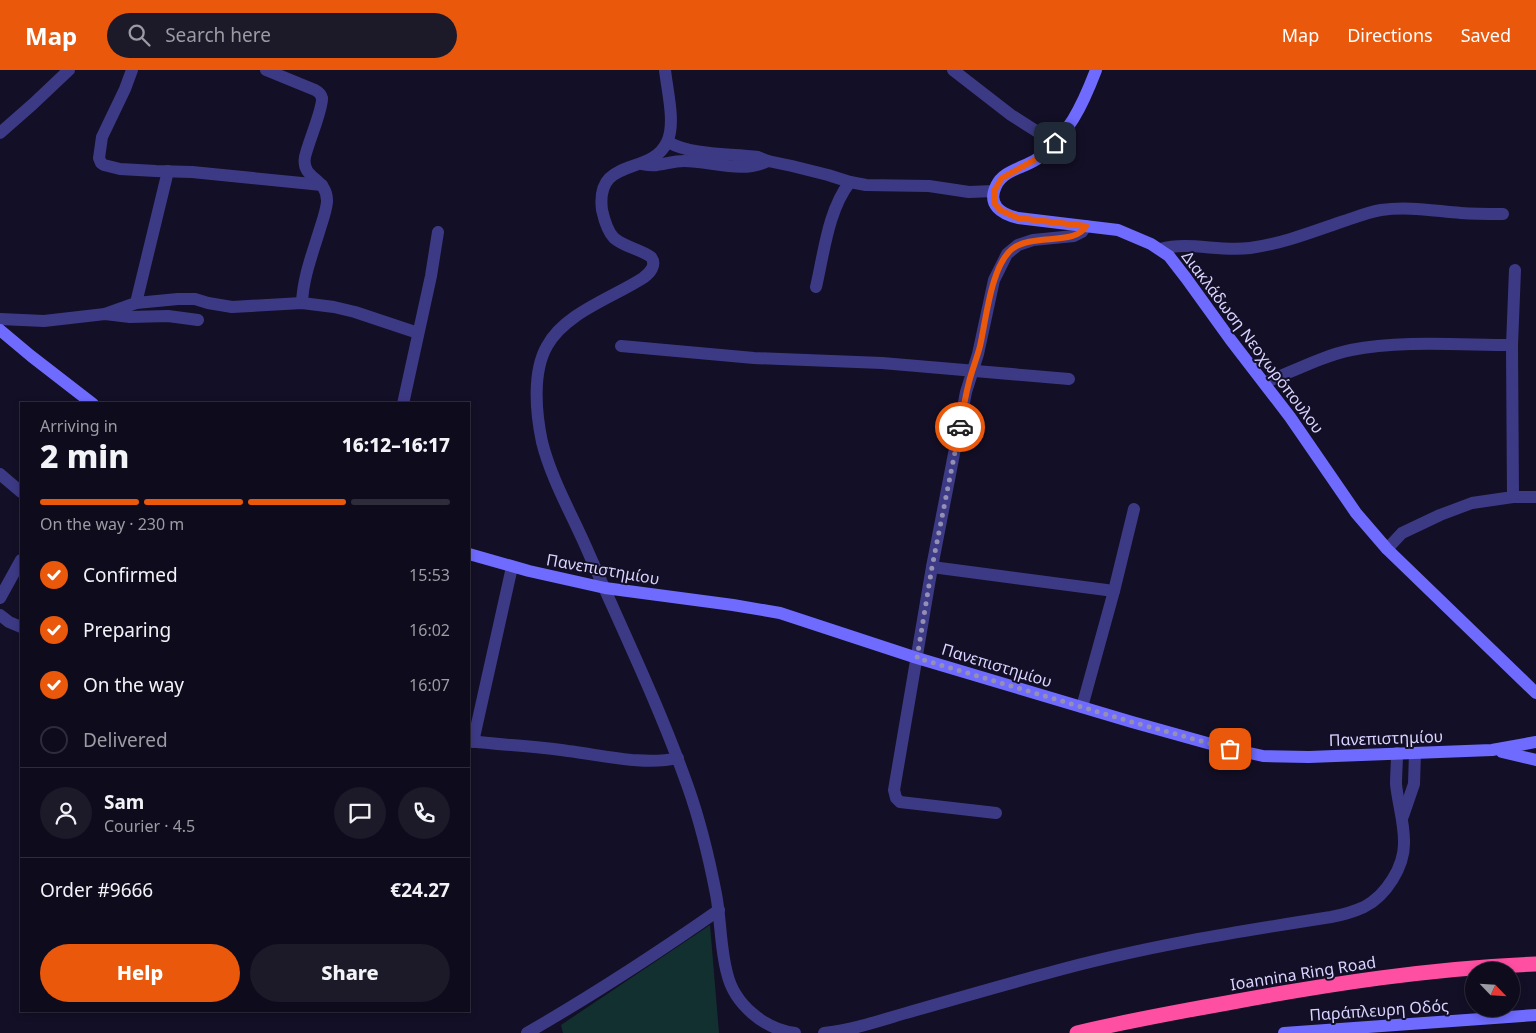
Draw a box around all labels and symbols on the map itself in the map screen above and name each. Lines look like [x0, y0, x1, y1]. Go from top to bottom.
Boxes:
pin [1034, 122, 1076, 164]
street label: Διακλάδωση Νεοχωρόπουλου [1177, 246, 1329, 438]
courier [935, 402, 985, 452]
street label: Πανεπιστημίου [545, 548, 661, 590]
street label: Πανεπιστημίου [939, 638, 1055, 692]
street label: Πανεπιστημίου [1328, 725, 1444, 751]
pin [1209, 728, 1251, 770]
street label: Ioannina Ring Road [1228, 951, 1378, 995]
north arrow [1465, 962, 1520, 1018]
street label: Παράπλευρη Οδός [1309, 994, 1450, 1026]

